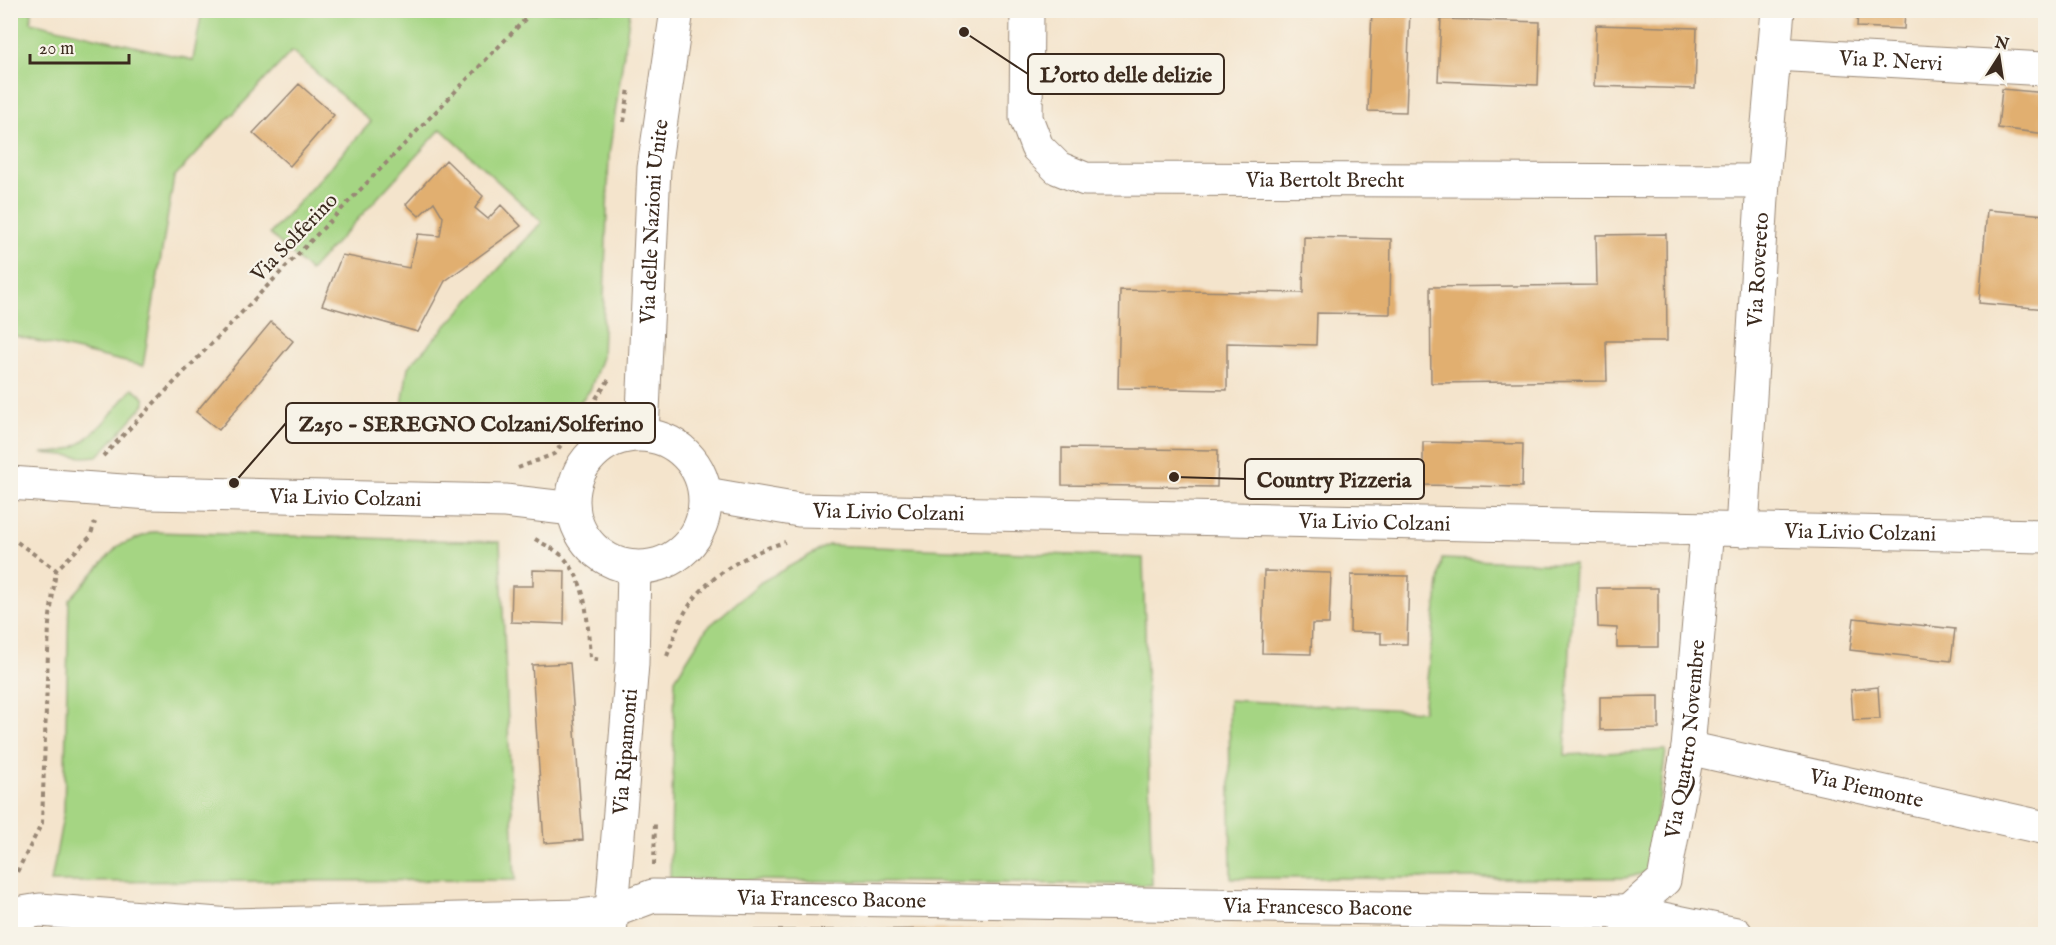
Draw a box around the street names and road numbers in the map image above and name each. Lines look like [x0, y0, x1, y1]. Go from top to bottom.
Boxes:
street label: Via P. Nervi [1837, 46, 1943, 78]
street label: Via delle Nazioni Unite [635, 117, 676, 325]
street label: Via Bertolt Brecht [1245, 167, 1405, 195]
street label: Via Solferino [245, 188, 344, 289]
street label: Via Rovereto [1742, 211, 1776, 329]
street label: Via Livio Colzani [268, 484, 422, 514]
street label: Via Livio Colzani [811, 498, 965, 528]
street label: Via Livio Colzani [1297, 508, 1451, 539]
street label: Via Livio Colzani [1783, 519, 1937, 549]
street label: Via Quattro Novembre [1660, 638, 1712, 842]
street label: Via Ripamonti [608, 688, 645, 817]
street label: Via Piemonte [1806, 763, 1926, 815]
street label: Via Francesco Bacone [736, 885, 927, 915]
street label: Via Francesco Bacone [1222, 893, 1413, 923]

